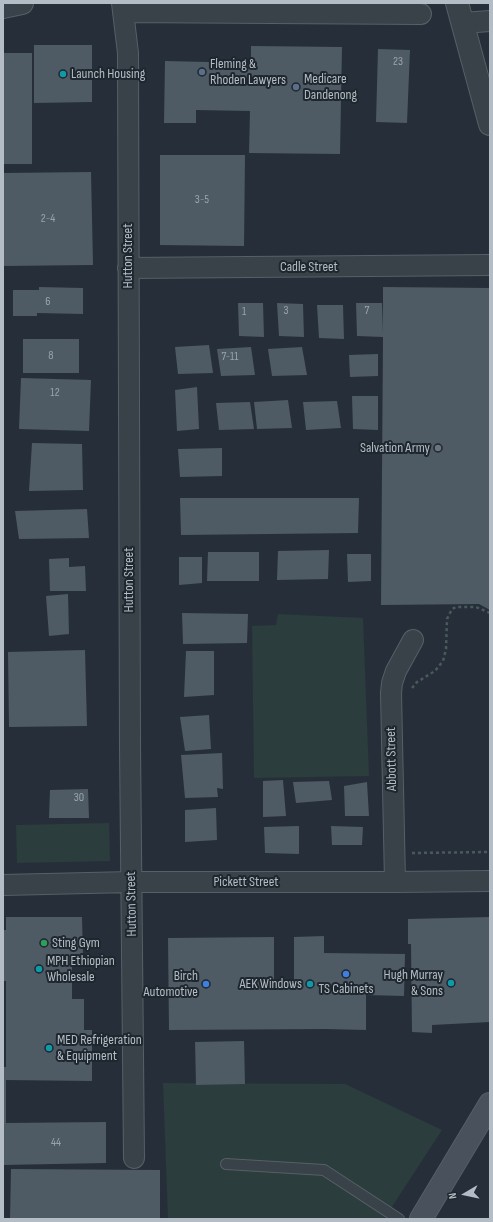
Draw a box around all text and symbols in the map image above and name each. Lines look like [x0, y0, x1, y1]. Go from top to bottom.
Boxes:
house number: 23 [393, 55, 403, 69]
place label: Fleming & Rhoden Lawyers [210, 56, 286, 88]
place label: Launch Housing [71, 66, 145, 82]
marker: Fleming & Rhoden Lawyers [197, 67, 207, 77]
marker: Launch Housing [58, 69, 68, 79]
place label: Medicare Dandenong [304, 71, 357, 104]
marker: Medicare Dandenong [291, 82, 301, 92]
house number: 3-5 [195, 193, 209, 207]
house number: 2-4 [41, 212, 55, 226]
street label: Hutton Street [120, 224, 136, 288]
street label: Cadle Street [280, 259, 338, 275]
house number: 6 [45, 295, 51, 309]
house number: 3 [283, 304, 289, 318]
house number: 7 [365, 304, 369, 318]
house number: 1 [242, 305, 246, 319]
house number: 8 [48, 349, 54, 363]
house number: 7-11 [221, 350, 239, 364]
house number: 12 [50, 386, 60, 400]
place label: Salvation Army [360, 440, 430, 456]
marker: Salvation Army [433, 443, 443, 453]
street label: Hutton Street [121, 548, 137, 612]
street label: Abbott Street [383, 727, 401, 791]
house number: 30 [74, 791, 84, 805]
street label: Hutton Street [123, 871, 141, 937]
street label: Pickett Street [213, 874, 279, 890]
place label: Sting Gym [52, 935, 100, 951]
marker: Sting Gym [39, 938, 49, 948]
place label: MPH Ethiopian Wholesale [47, 953, 115, 986]
marker: MPH Ethiopian Wholesale [34, 964, 44, 974]
place label: Hugh Murray & Sons [384, 967, 443, 1000]
place label: Birch Automotive [144, 968, 198, 1000]
marker: TS Cabinets [341, 969, 351, 979]
place label: AEK Windows [239, 976, 302, 992]
marker: Hugh Murray & Sons [446, 978, 456, 988]
marker: Birch Automotive [201, 979, 211, 989]
marker: AEK Windows [305, 979, 315, 989]
place label: TS Cabinets [319, 981, 373, 997]
place label: MED Refrigeration & Equipment [57, 1032, 142, 1064]
marker: MED Refrigeration & Equipment [44, 1043, 54, 1053]
house number: 44 [51, 1136, 61, 1150]
north arrow [445, 1174, 485, 1214]
text: N [446, 1192, 460, 1200]

